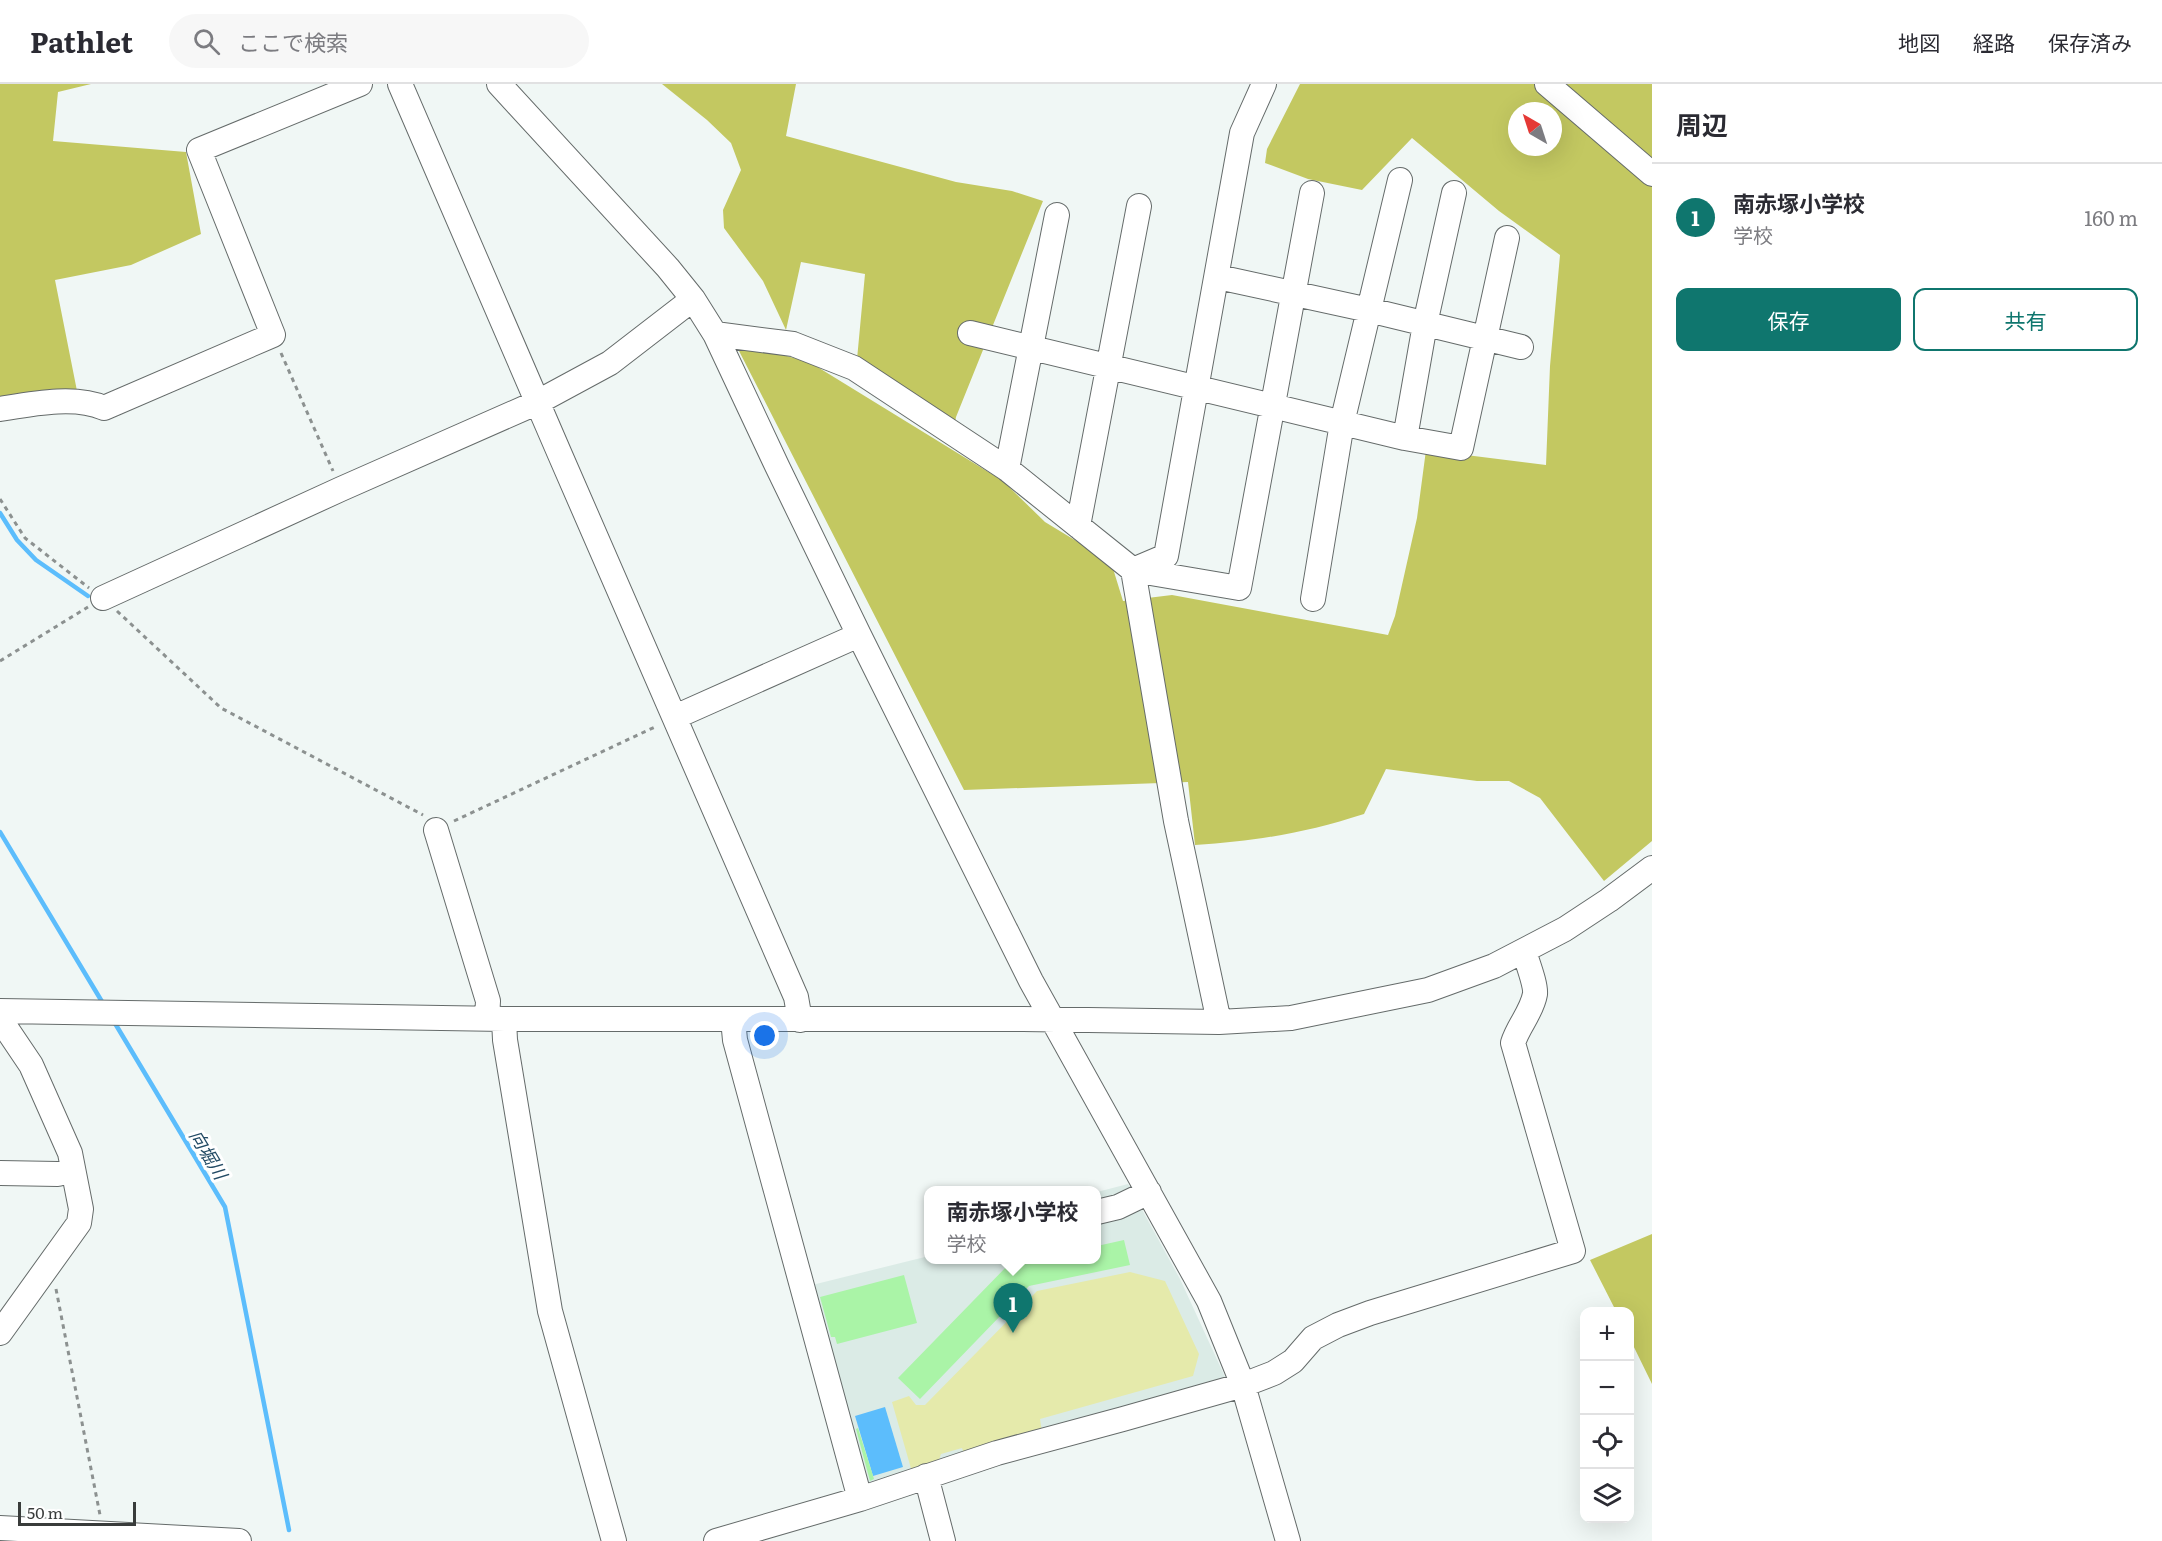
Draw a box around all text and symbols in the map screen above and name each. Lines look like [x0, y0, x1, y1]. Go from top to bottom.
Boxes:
search box [169, 14, 589, 68]
text: Pathlet [30, 20, 133, 62]
icon: search [190, 25, 223, 58]
text: ここで検索 [238, 25, 348, 58]
text: 地図 [1898, 26, 1940, 57]
text: 経路 [1973, 26, 2015, 57]
text: 保存済み [2048, 26, 2132, 57]
north arrow [1508, 102, 1562, 156]
text: 周辺 [1676, 104, 1728, 143]
text: 南赤塚小学校 [1733, 186, 1865, 219]
text: 1 [1691, 202, 1700, 232]
text: 160 m [2084, 202, 2138, 232]
text: 学校 [1733, 219, 1773, 249]
button: 保存 [1676, 288, 1901, 351]
button: 共有 [1913, 288, 2138, 351]
your location [750, 1021, 779, 1050]
water label: 向堀川 [184, 1124, 236, 1186]
popup [924, 1186, 1101, 1264]
text: 南赤塚小学校 [946, 1194, 1079, 1227]
text: 学校 [946, 1227, 986, 1257]
pin: 1 [994, 1284, 1032, 1333]
map controls [1580, 1307, 1634, 1523]
button: + [1580, 1307, 1634, 1361]
button: − [1580, 1361, 1634, 1415]
button: locate [1580, 1415, 1634, 1469]
button: layers [1580, 1469, 1634, 1523]
scale bar [18, 1499, 136, 1526]
text: 50 m [27, 1500, 63, 1524]

